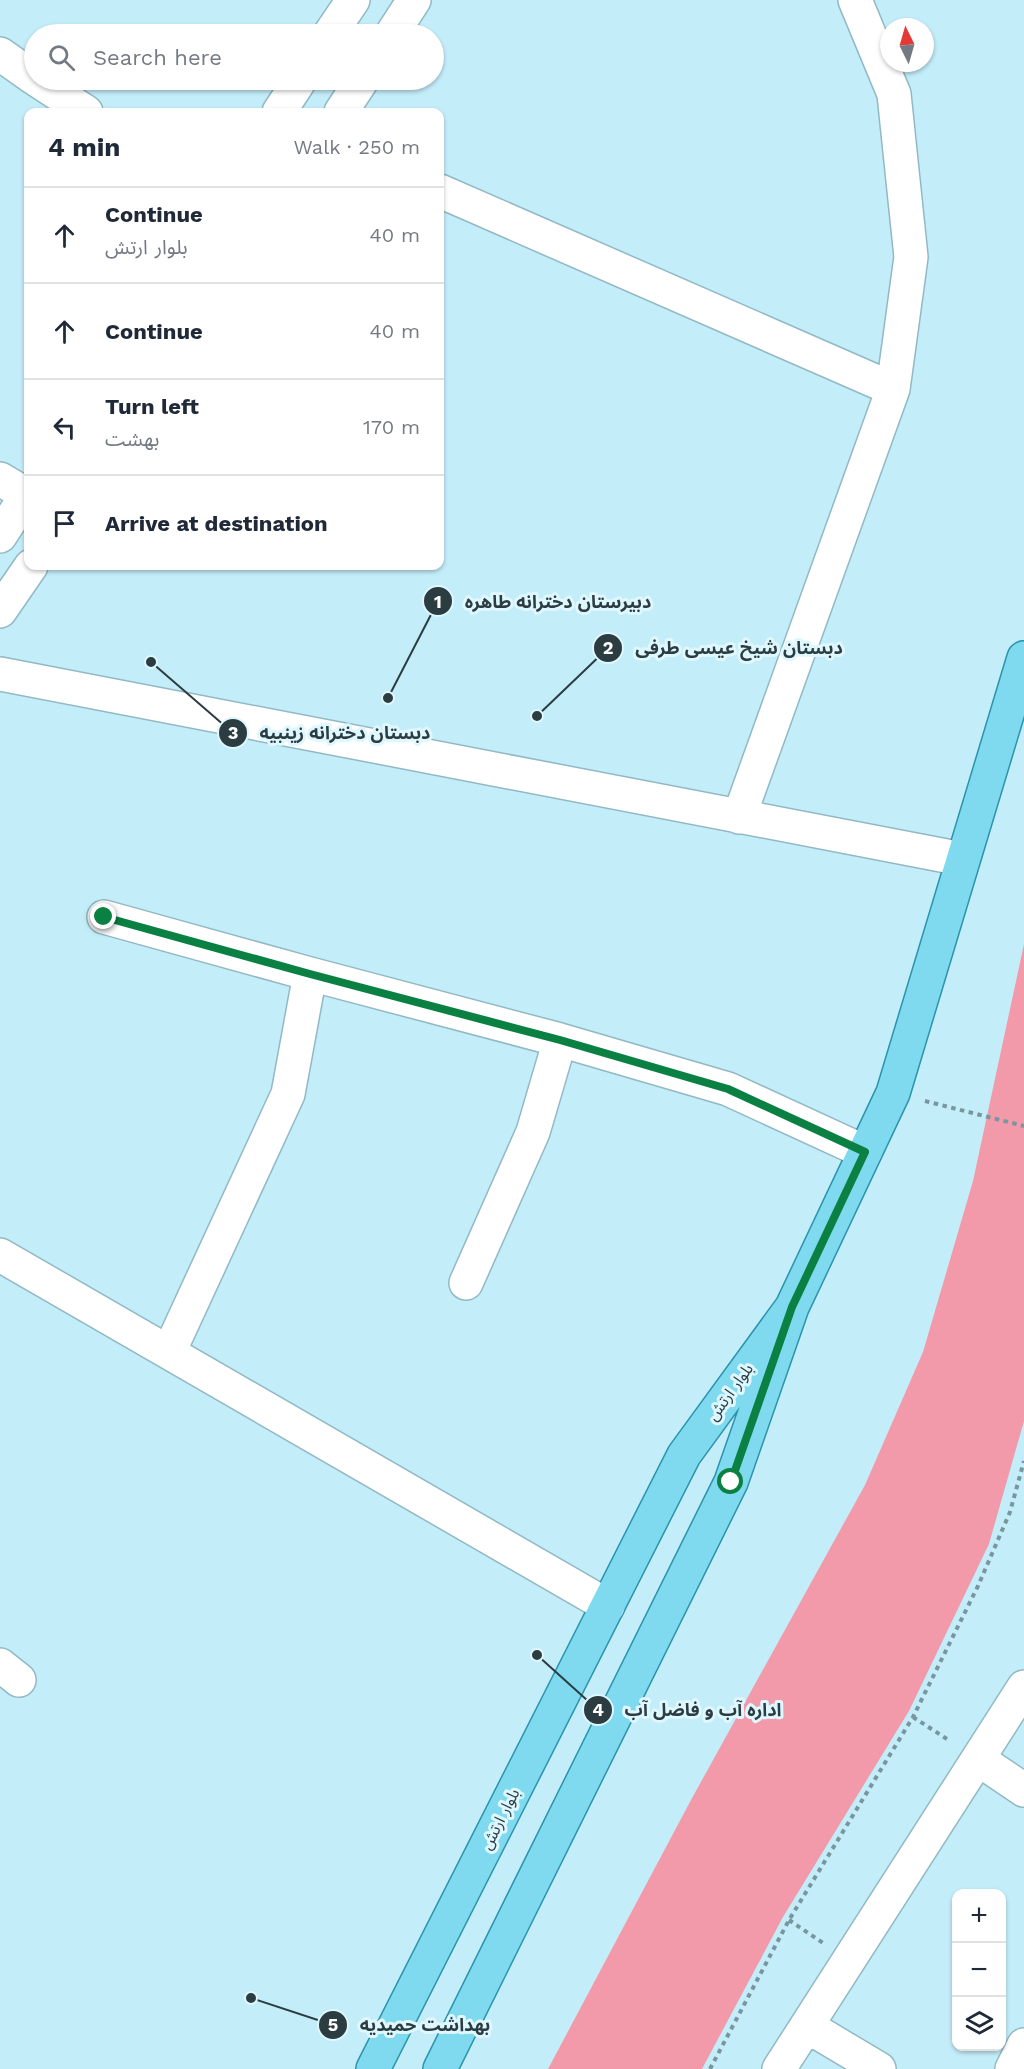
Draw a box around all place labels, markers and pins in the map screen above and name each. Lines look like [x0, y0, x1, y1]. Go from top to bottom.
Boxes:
callout: دبیرستان دخترانه طاهره [423, 583, 663, 619]
callout: دبستان شیخ عیسی طرفی [593, 630, 855, 666]
callout: دبستان دخترانه زینبیه [218, 715, 443, 751]
callout: اداره آب و فاضل آب [583, 1692, 794, 1728]
callout: بهداشت حمیدیه [318, 2007, 502, 2043]

